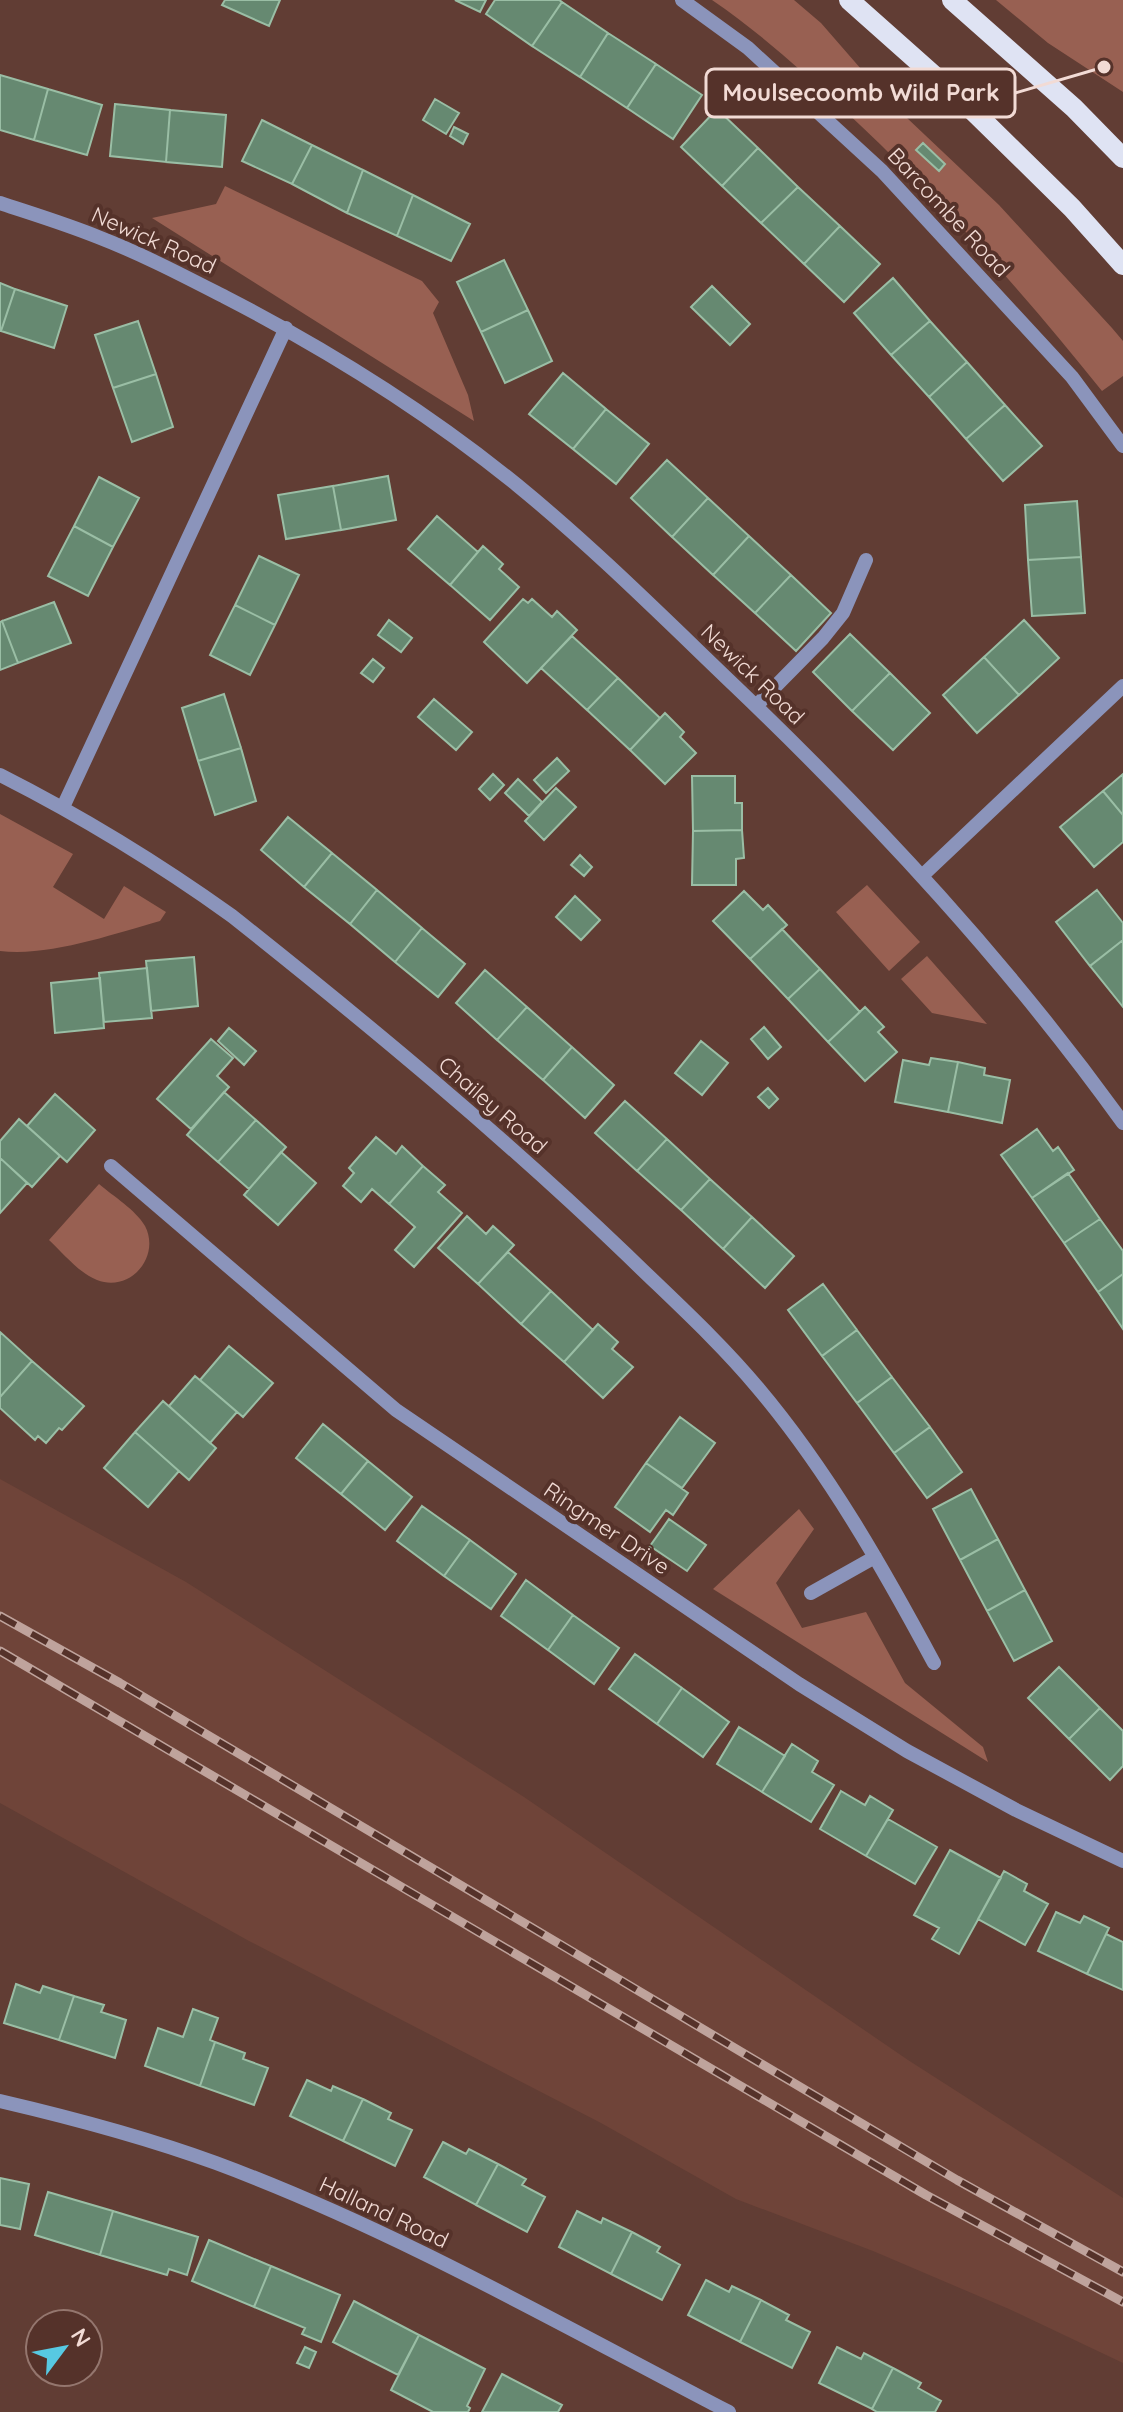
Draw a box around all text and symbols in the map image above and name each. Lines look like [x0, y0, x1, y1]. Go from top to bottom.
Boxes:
callout: Moulsecoomb Wild Park [706, 69, 1015, 117]
text: Moulsecoomb Wild Park [722, 77, 1000, 107]
street label: Barcombe Road [882, 141, 1016, 283]
street label: Newick Road [87, 200, 221, 280]
street label: Newick Road [695, 618, 811, 730]
street label: Chailey Road [433, 1050, 553, 1160]
street label: Ringmer Drive [539, 1476, 675, 1580]
street label: Halland Road [315, 2170, 453, 2254]
north arrow [24, 2308, 104, 2388]
text: N [65, 2323, 97, 2352]

